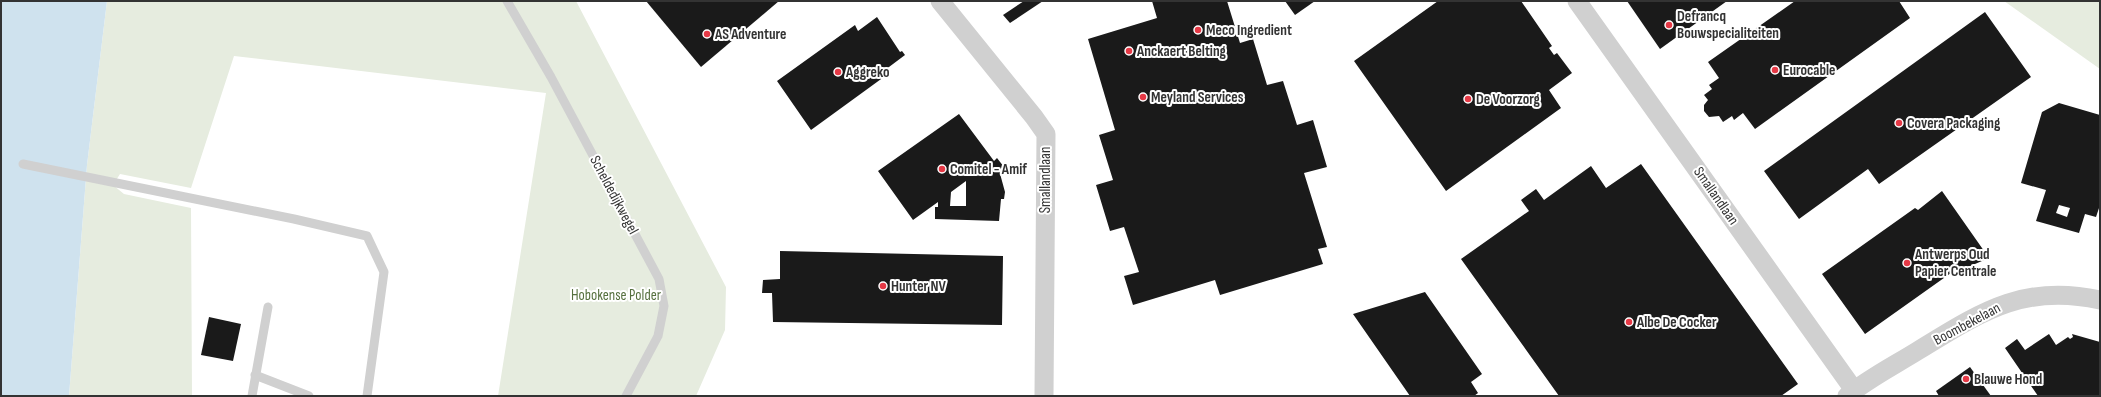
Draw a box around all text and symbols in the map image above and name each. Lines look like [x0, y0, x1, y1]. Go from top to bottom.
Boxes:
place label: Defrancq Bouwspecialiteiten [1677, 7, 1779, 43]
marker: Defrancq Bouwspecialiteiten [1664, 20, 1674, 30]
place label: Meco Ingredient [1206, 21, 1292, 40]
place label: AS Adventure [714, 25, 787, 44]
marker: Meco Ingredient [1193, 25, 1203, 35]
marker: AS Adventure [702, 29, 712, 39]
place label: Anckaert Belting [1136, 42, 1227, 61]
marker: Anckaert Belting [1124, 46, 1134, 56]
place label: Eurocable [1783, 61, 1835, 80]
place label: Aggreko [845, 63, 890, 82]
marker: Eurocable [1770, 65, 1780, 75]
marker: Aggreko [833, 67, 843, 77]
place label: Meyland Services [1151, 88, 1244, 107]
place label: De Voorzorg [1476, 90, 1540, 109]
marker: Meyland Services [1138, 92, 1148, 102]
marker: De Voorzorg [1463, 94, 1473, 104]
place label: Covera Packaging [1907, 114, 2001, 133]
marker: Covera Packaging [1894, 118, 1904, 128]
street label: Smallandlaan [1036, 147, 1055, 213]
street label: Scheldedijkwegel [585, 152, 643, 238]
place label: Comitel - Amif [950, 160, 1027, 179]
street label: Smallandlaan [1689, 163, 1743, 229]
marker: Comitel - Amif [937, 164, 947, 174]
place label: Antwerps Oud Papier Centrale [1914, 245, 1996, 281]
marker: Antwerps Oud Papier Centrale [1902, 258, 1912, 268]
place label: Hunter NV [891, 277, 947, 296]
marker: Hunter NV [878, 281, 888, 291]
park label: Hobokense Polder [571, 286, 662, 305]
street label: Boombekelaan [1930, 298, 2004, 350]
place label: Albe De Cocker [1636, 313, 1717, 332]
marker: Albe De Cocker [1624, 317, 1634, 327]
place label: Blauwe Hond [1974, 370, 2042, 389]
marker: Blauwe Hond [1961, 374, 1971, 384]

